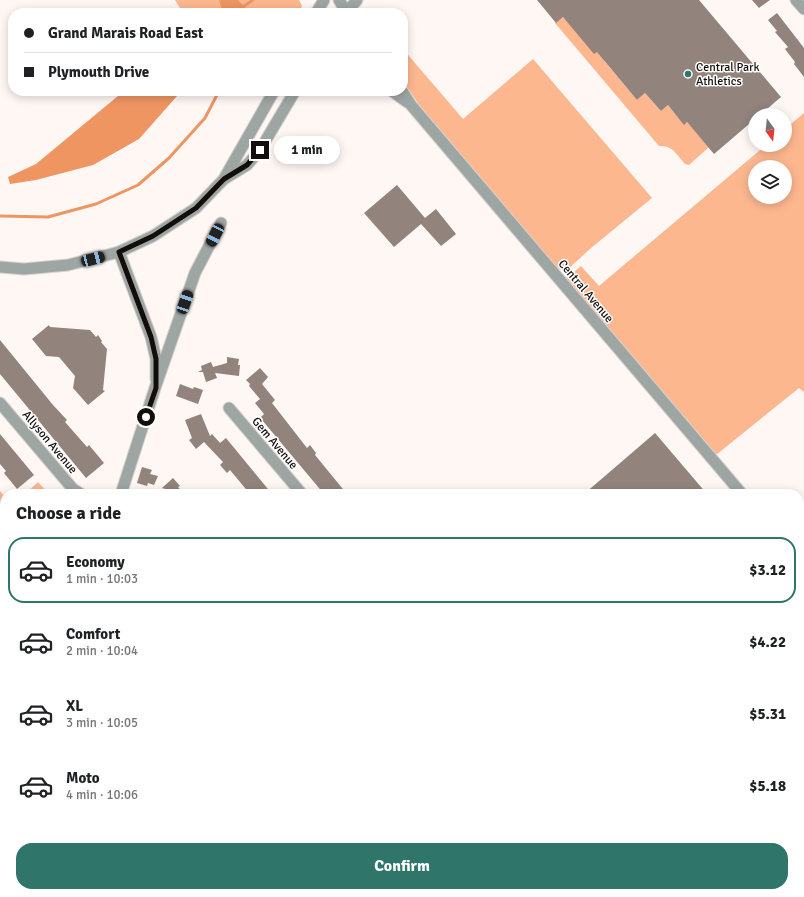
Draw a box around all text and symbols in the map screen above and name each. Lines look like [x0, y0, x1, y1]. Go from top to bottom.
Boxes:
text: Grand Marais Road East [48, 24, 203, 42]
place label: Central Park Athletics [696, 60, 760, 89]
text: Plymouth Drive [48, 63, 149, 81]
marker: Central Park Athletics [683, 69, 693, 79]
north arrow [748, 108, 792, 152]
map controls [748, 108, 792, 204]
callout: 1 min [274, 136, 340, 164]
route end [251, 141, 269, 159]
text: 1 min [291, 142, 323, 158]
button: layers [748, 160, 792, 204]
car [204, 222, 226, 248]
car [80, 250, 106, 268]
street label: Central Avenue [555, 257, 616, 326]
car [175, 289, 195, 315]
street label: Allyson Avenue [19, 408, 80, 477]
route start [137, 408, 155, 426]
street label: Gem Avenue [248, 414, 301, 472]
text: Choose a ride [16, 502, 121, 524]
icon: car [18, 552, 54, 588]
text: Economy [66, 553, 125, 571]
text: $3.12 [749, 561, 786, 579]
text: 1 min · 10:03 [66, 571, 138, 587]
icon: car [18, 624, 54, 660]
text: Comfort [66, 625, 120, 643]
text: $4.22 [749, 633, 786, 651]
text: 2 min · 10:04 [66, 643, 138, 659]
icon: car [18, 696, 54, 732]
text: XL [66, 697, 83, 715]
text: $5.31 [749, 705, 786, 723]
text: 3 min · 10:05 [66, 715, 138, 731]
icon: car [18, 768, 54, 804]
text: Moto [66, 769, 100, 787]
text: $5.18 [749, 777, 786, 795]
text: 4 min · 10:06 [66, 787, 138, 803]
button: Confirm [16, 843, 788, 889]

